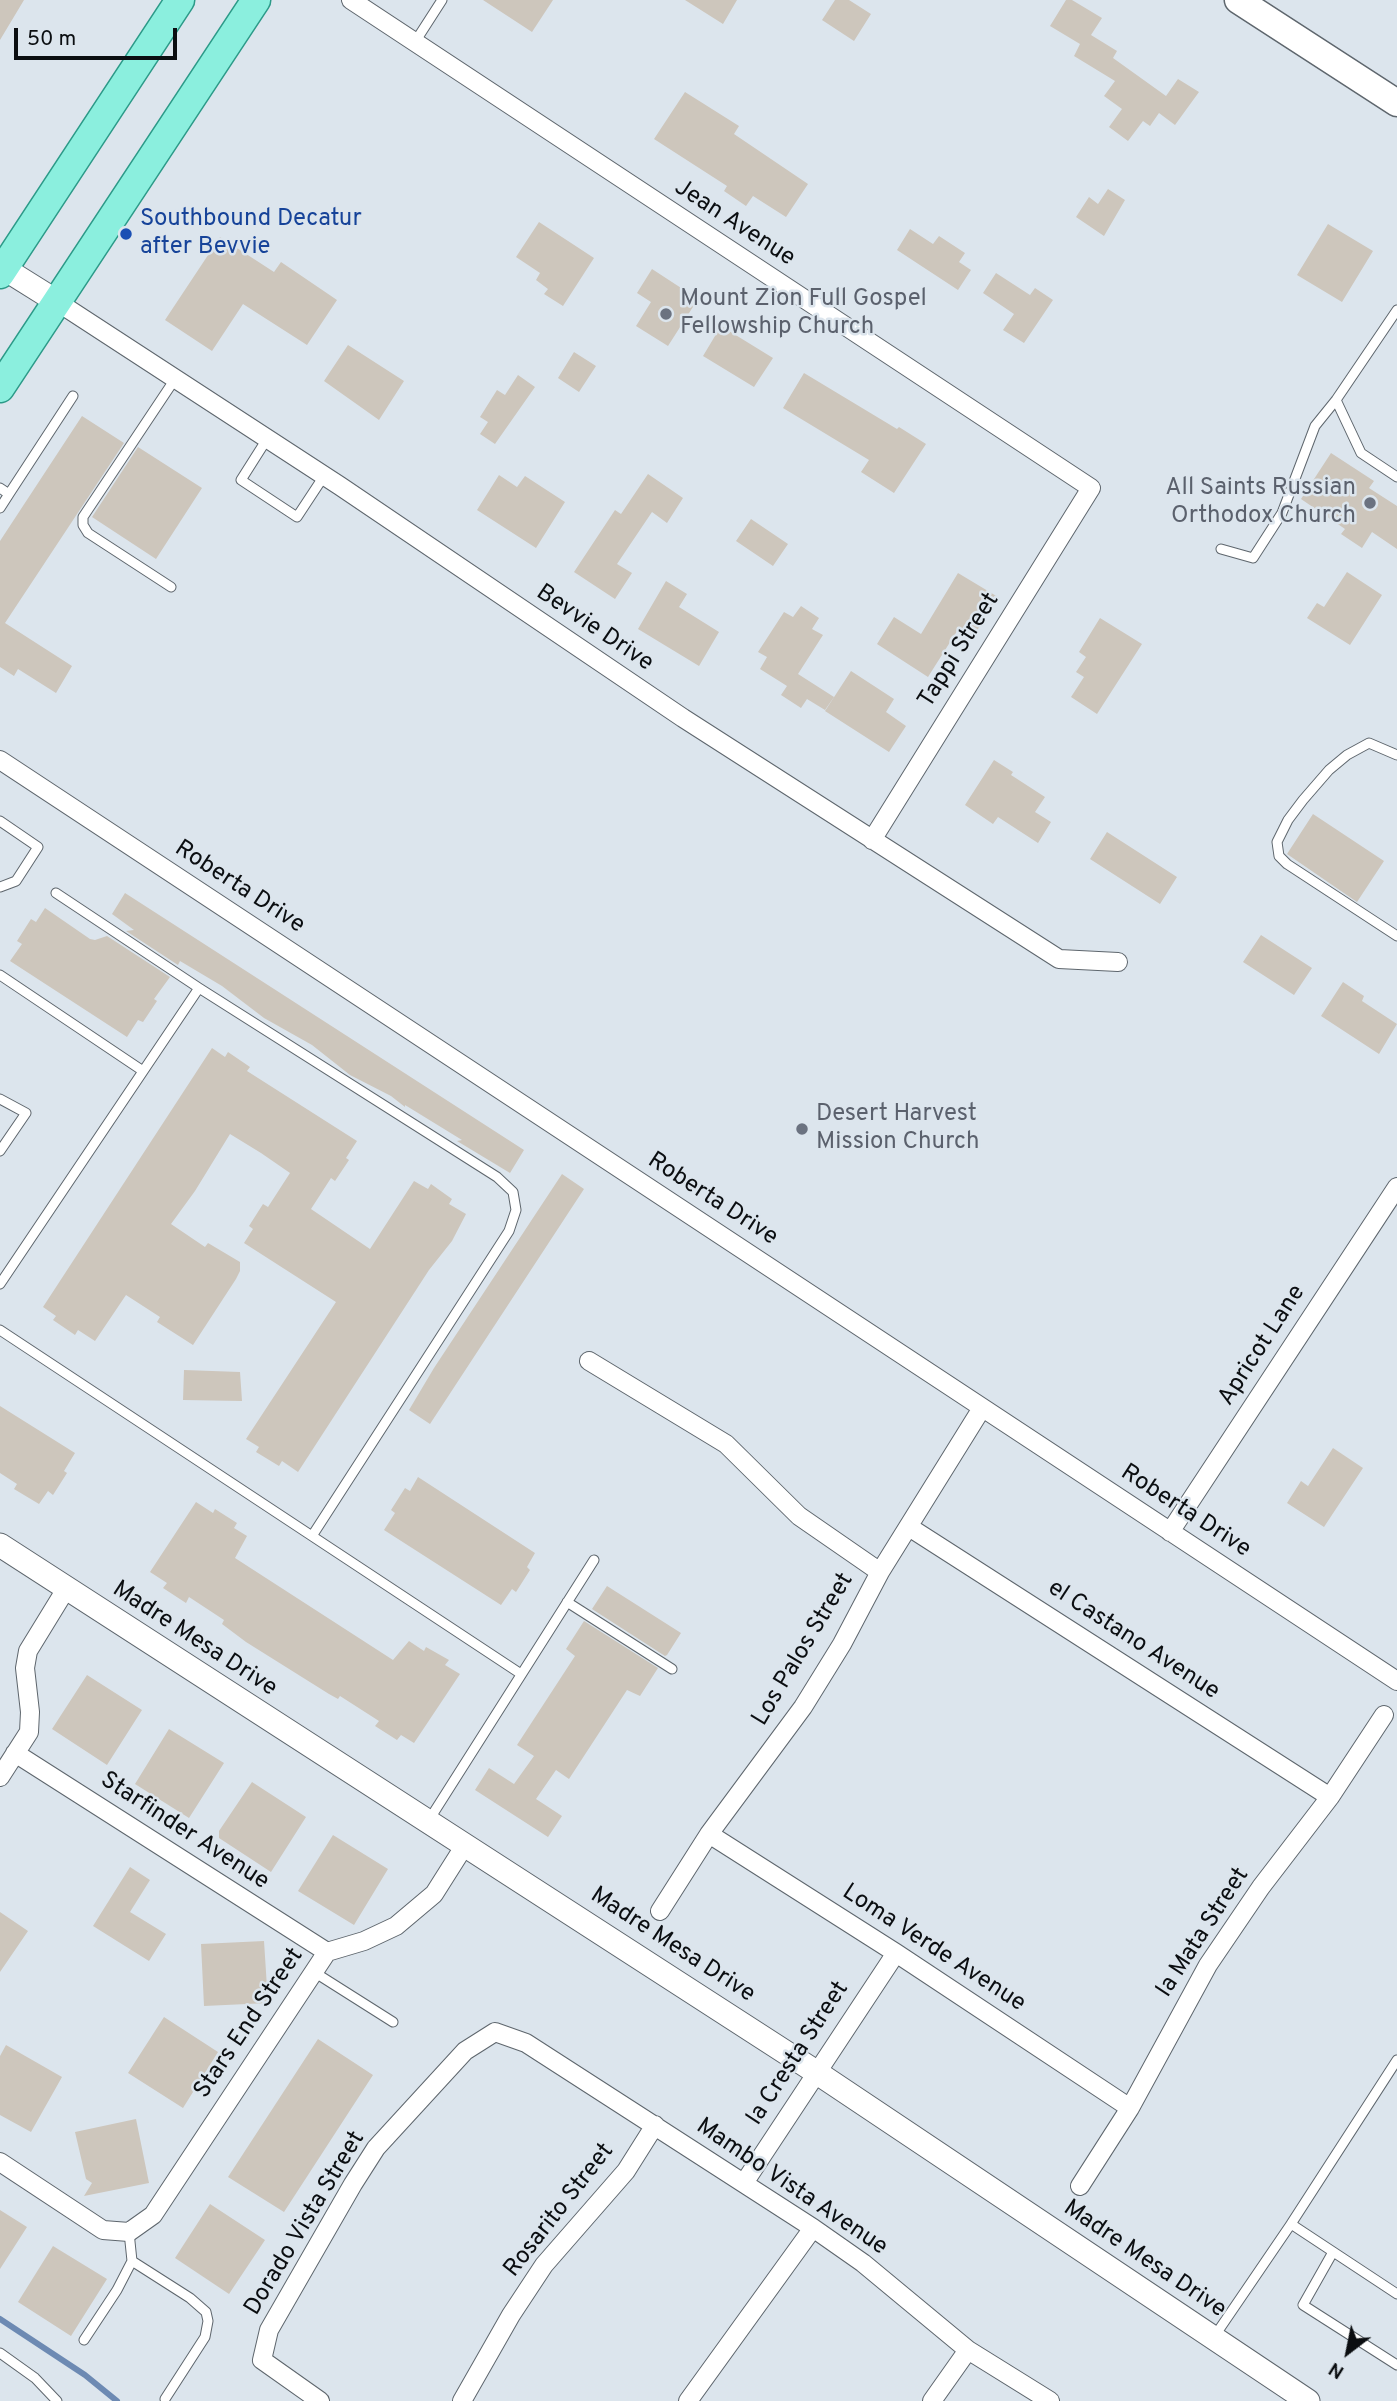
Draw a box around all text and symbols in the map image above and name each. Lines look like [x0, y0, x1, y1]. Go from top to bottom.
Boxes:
scale bar [18, 14, 180, 58]
text: 50 m [27, 26, 76, 53]
street label: Jean Avenue [668, 174, 800, 274]
place label: Southbound Decatur after Bevvie [140, 206, 362, 262]
marker: Southbound Decatur after Bevvie [118, 226, 134, 242]
place label: Mount Zion Full Gospel Fellowship Church [680, 286, 927, 342]
marker: Mount Zion Full Gospel Fellowship Church [658, 306, 674, 322]
place label: All Saints Russian Orthodox Church [1165, 475, 1356, 531]
marker: All Saints Russian Orthodox Church [1362, 495, 1378, 511]
street label: Bevvie Drive [530, 579, 658, 679]
street label: Tappi Street [913, 588, 1007, 714]
street label: Roberta Drive [168, 835, 310, 941]
place label: Desert Harvest Mission Church [816, 1101, 979, 1157]
marker: Desert Harvest Mission Church [794, 1121, 810, 1137]
street label: Roberta Drive [641, 1147, 783, 1253]
street label: Apricot Lane [1213, 1280, 1313, 1412]
street label: Roberta Drive [1114, 1459, 1256, 1565]
street label: Los Palos Street [747, 1568, 861, 1732]
street label: el Castano Avenue [1042, 1575, 1224, 1707]
street label: Madre Mesa Drive [106, 1576, 282, 1704]
street label: Starfinder Avenue [94, 1767, 274, 1897]
street label: la Mata Street [1151, 1863, 1257, 2003]
street label: Loma Verde Avenue [836, 1879, 1030, 2019]
street label: Madre Mesa Drive [584, 1882, 760, 2010]
street label: Stars End Street [189, 1943, 311, 2105]
street label: la Cresta Street [742, 1977, 856, 2131]
street label: Mambo Vista Avenue [690, 2113, 892, 2263]
street label: Dorado Vista Street [240, 2127, 372, 2321]
street label: Rosarito Street [499, 2138, 621, 2284]
street label: Madre Mesa Drive [1057, 2195, 1231, 2325]
north arrow [1313, 2317, 1383, 2387]
text: N [1325, 2356, 1349, 2384]

